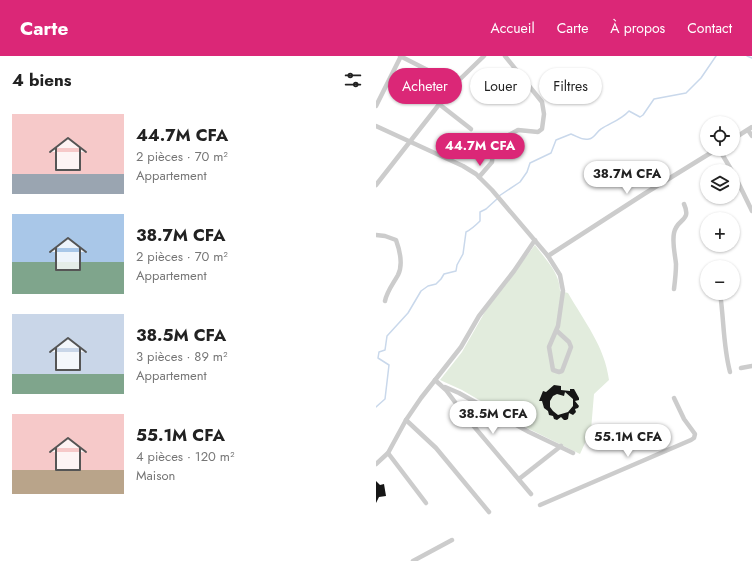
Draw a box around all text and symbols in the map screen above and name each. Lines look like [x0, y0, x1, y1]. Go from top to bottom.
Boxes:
text: Carte [20, 15, 68, 42]
text: Accueil [491, 18, 535, 38]
text: Carte [557, 18, 588, 38]
text: À propos [610, 18, 665, 38]
text: Contact [687, 18, 732, 38]
text: 4 biens [12, 68, 71, 92]
chip: Acheter [388, 68, 462, 104]
chip: Louer [470, 68, 531, 104]
chip: Filtres [539, 68, 602, 104]
icon: filters [342, 69, 364, 91]
map controls [700, 116, 740, 300]
button: locate [700, 116, 740, 156]
text: 44.7M CFA [136, 123, 228, 147]
icon: home [44, 130, 92, 178]
pin: 44.7M CFA [434, 133, 526, 167]
text: 44.7M CFA [445, 136, 515, 155]
text: 2 pièces · 70 m² [136, 147, 228, 166]
pin: 38.7M CFA [581, 161, 673, 195]
text: 38.7M CFA [593, 164, 661, 183]
button: layers [700, 164, 740, 204]
text: Appartement [136, 166, 207, 185]
button: + [700, 212, 740, 252]
text: 38.7M CFA [136, 223, 226, 247]
icon: home [44, 230, 92, 278]
text: 2 pièces · 70 m² [136, 247, 228, 266]
button: − [700, 260, 740, 300]
text: Appartement [136, 266, 207, 285]
text: 38.5M CFA [136, 323, 226, 347]
icon: home [44, 330, 92, 378]
text: 3 pièces · 89 m² [136, 347, 227, 366]
text: Appartement [136, 366, 207, 385]
pin: 38.5M CFA [447, 401, 539, 435]
text: 38.5M CFA [458, 404, 528, 423]
text: 55.1M CFA [136, 423, 225, 447]
pin: 55.1M CFA [582, 424, 674, 458]
text: 55.1M CFA [594, 427, 662, 446]
icon: home [44, 430, 92, 478]
text: 4 pièces · 120 m² [136, 447, 234, 466]
text: Maison [136, 466, 175, 485]

